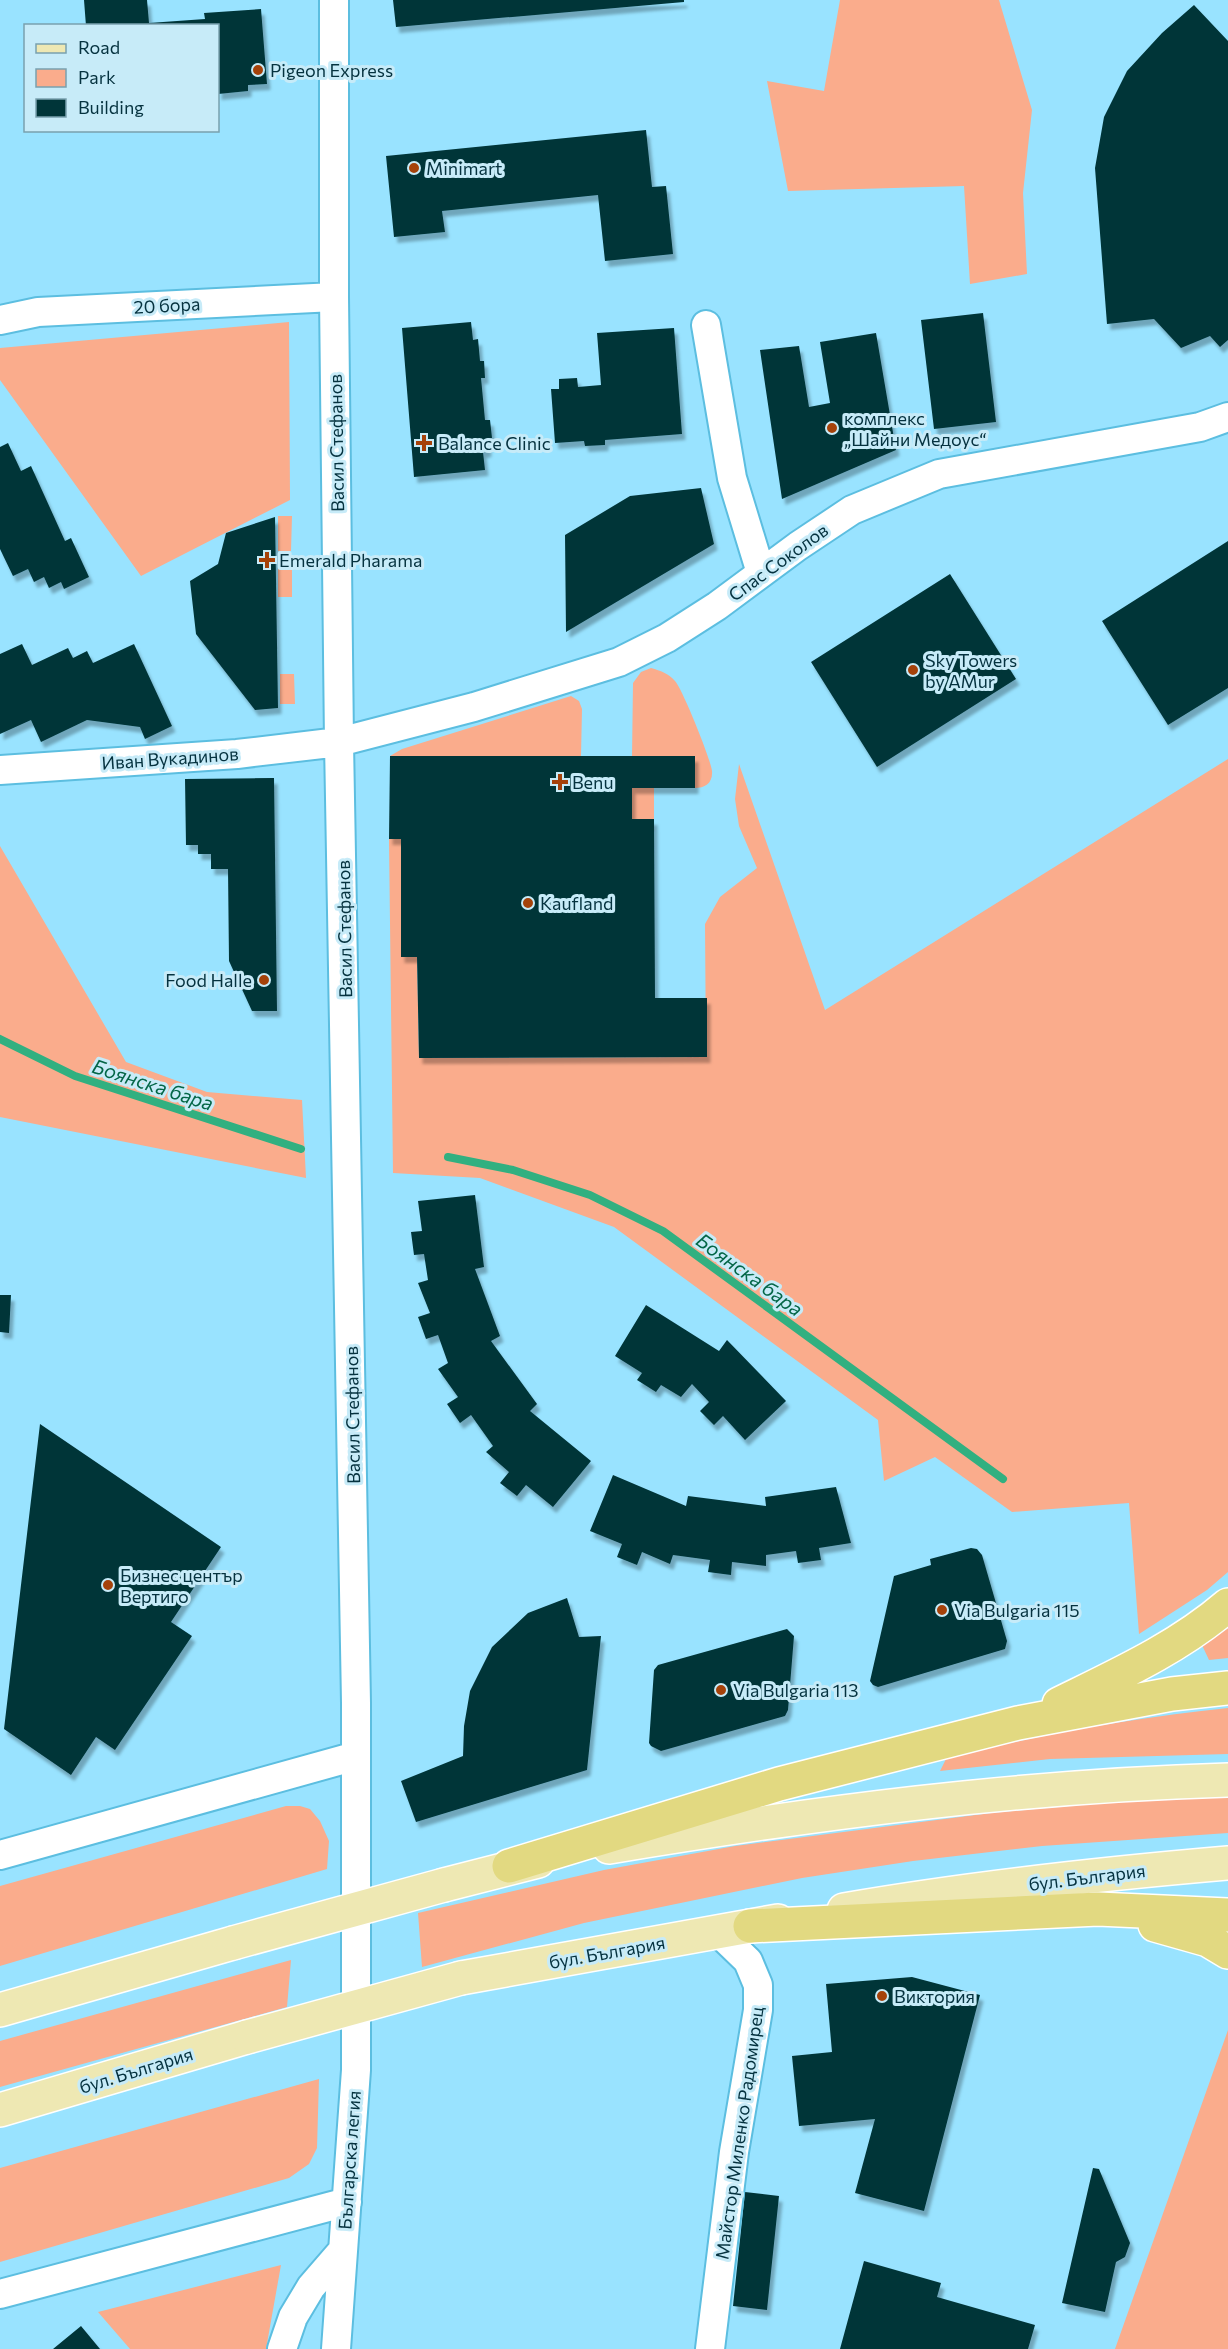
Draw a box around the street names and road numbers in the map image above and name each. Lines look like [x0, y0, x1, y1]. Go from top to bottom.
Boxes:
street label: 20 бора [133, 292, 201, 318]
street label: Васил Стефанов [324, 374, 348, 512]
street label: Спас Соколов [724, 518, 832, 606]
street label: Иван Вукадинов [101, 742, 239, 774]
street label: Васил Стефанов [332, 860, 356, 998]
street label: Васил Стефанов [340, 1346, 364, 1484]
street label: бул. България [1027, 1859, 1147, 1895]
street label: бул. България [547, 1931, 667, 1973]
street label: Майстор Миленко Радомирец [710, 2005, 768, 2261]
street label: бул. България [77, 2042, 195, 2098]
street label: Българска легия [333, 2090, 365, 2230]

